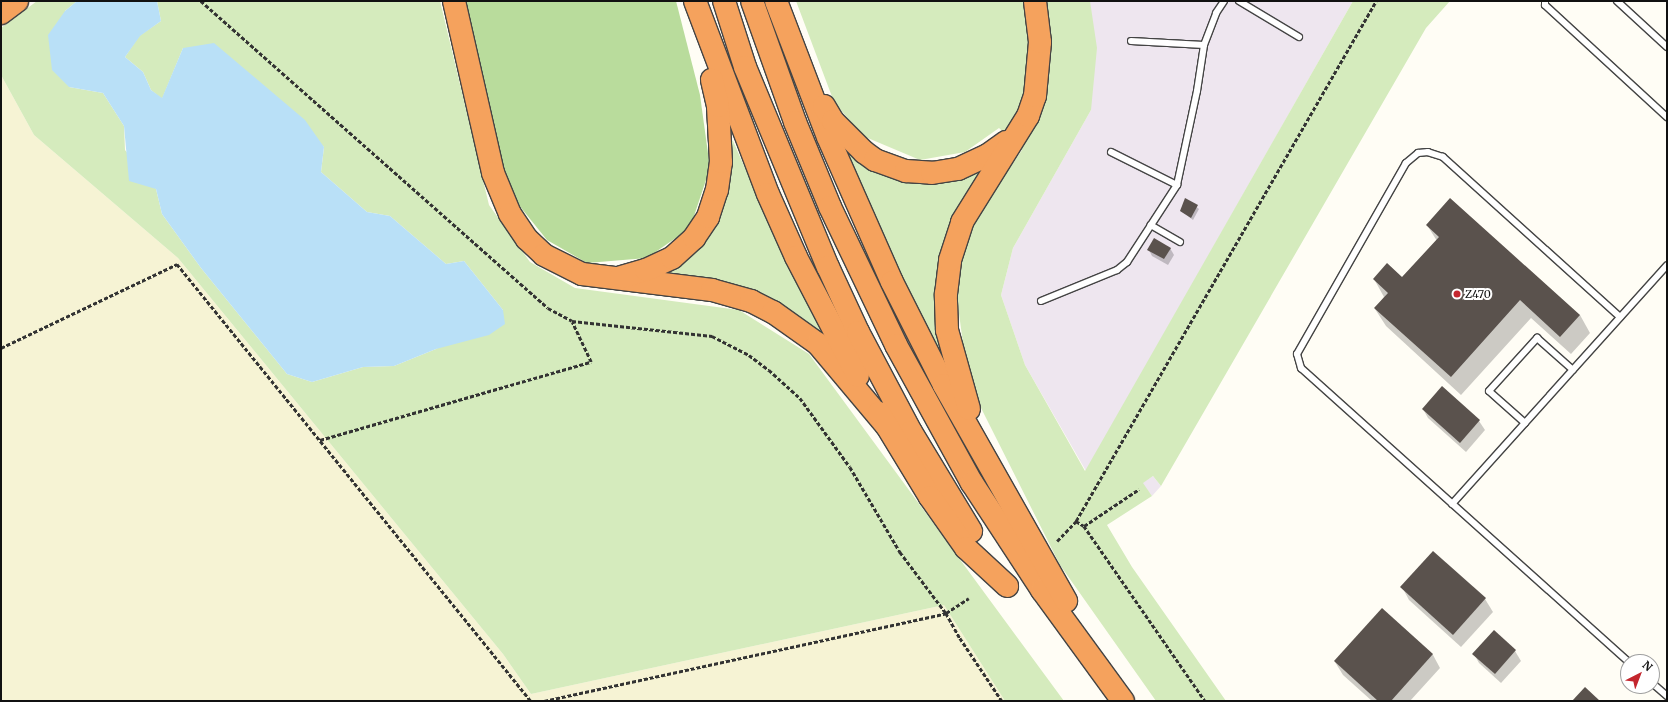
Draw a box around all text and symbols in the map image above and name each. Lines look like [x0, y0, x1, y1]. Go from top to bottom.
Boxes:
place label: Z470 [1465, 287, 1491, 301]
marker: Z470 [1452, 289, 1462, 299]
north arrow [1620, 654, 1660, 694]
text: N [1639, 658, 1655, 674]

